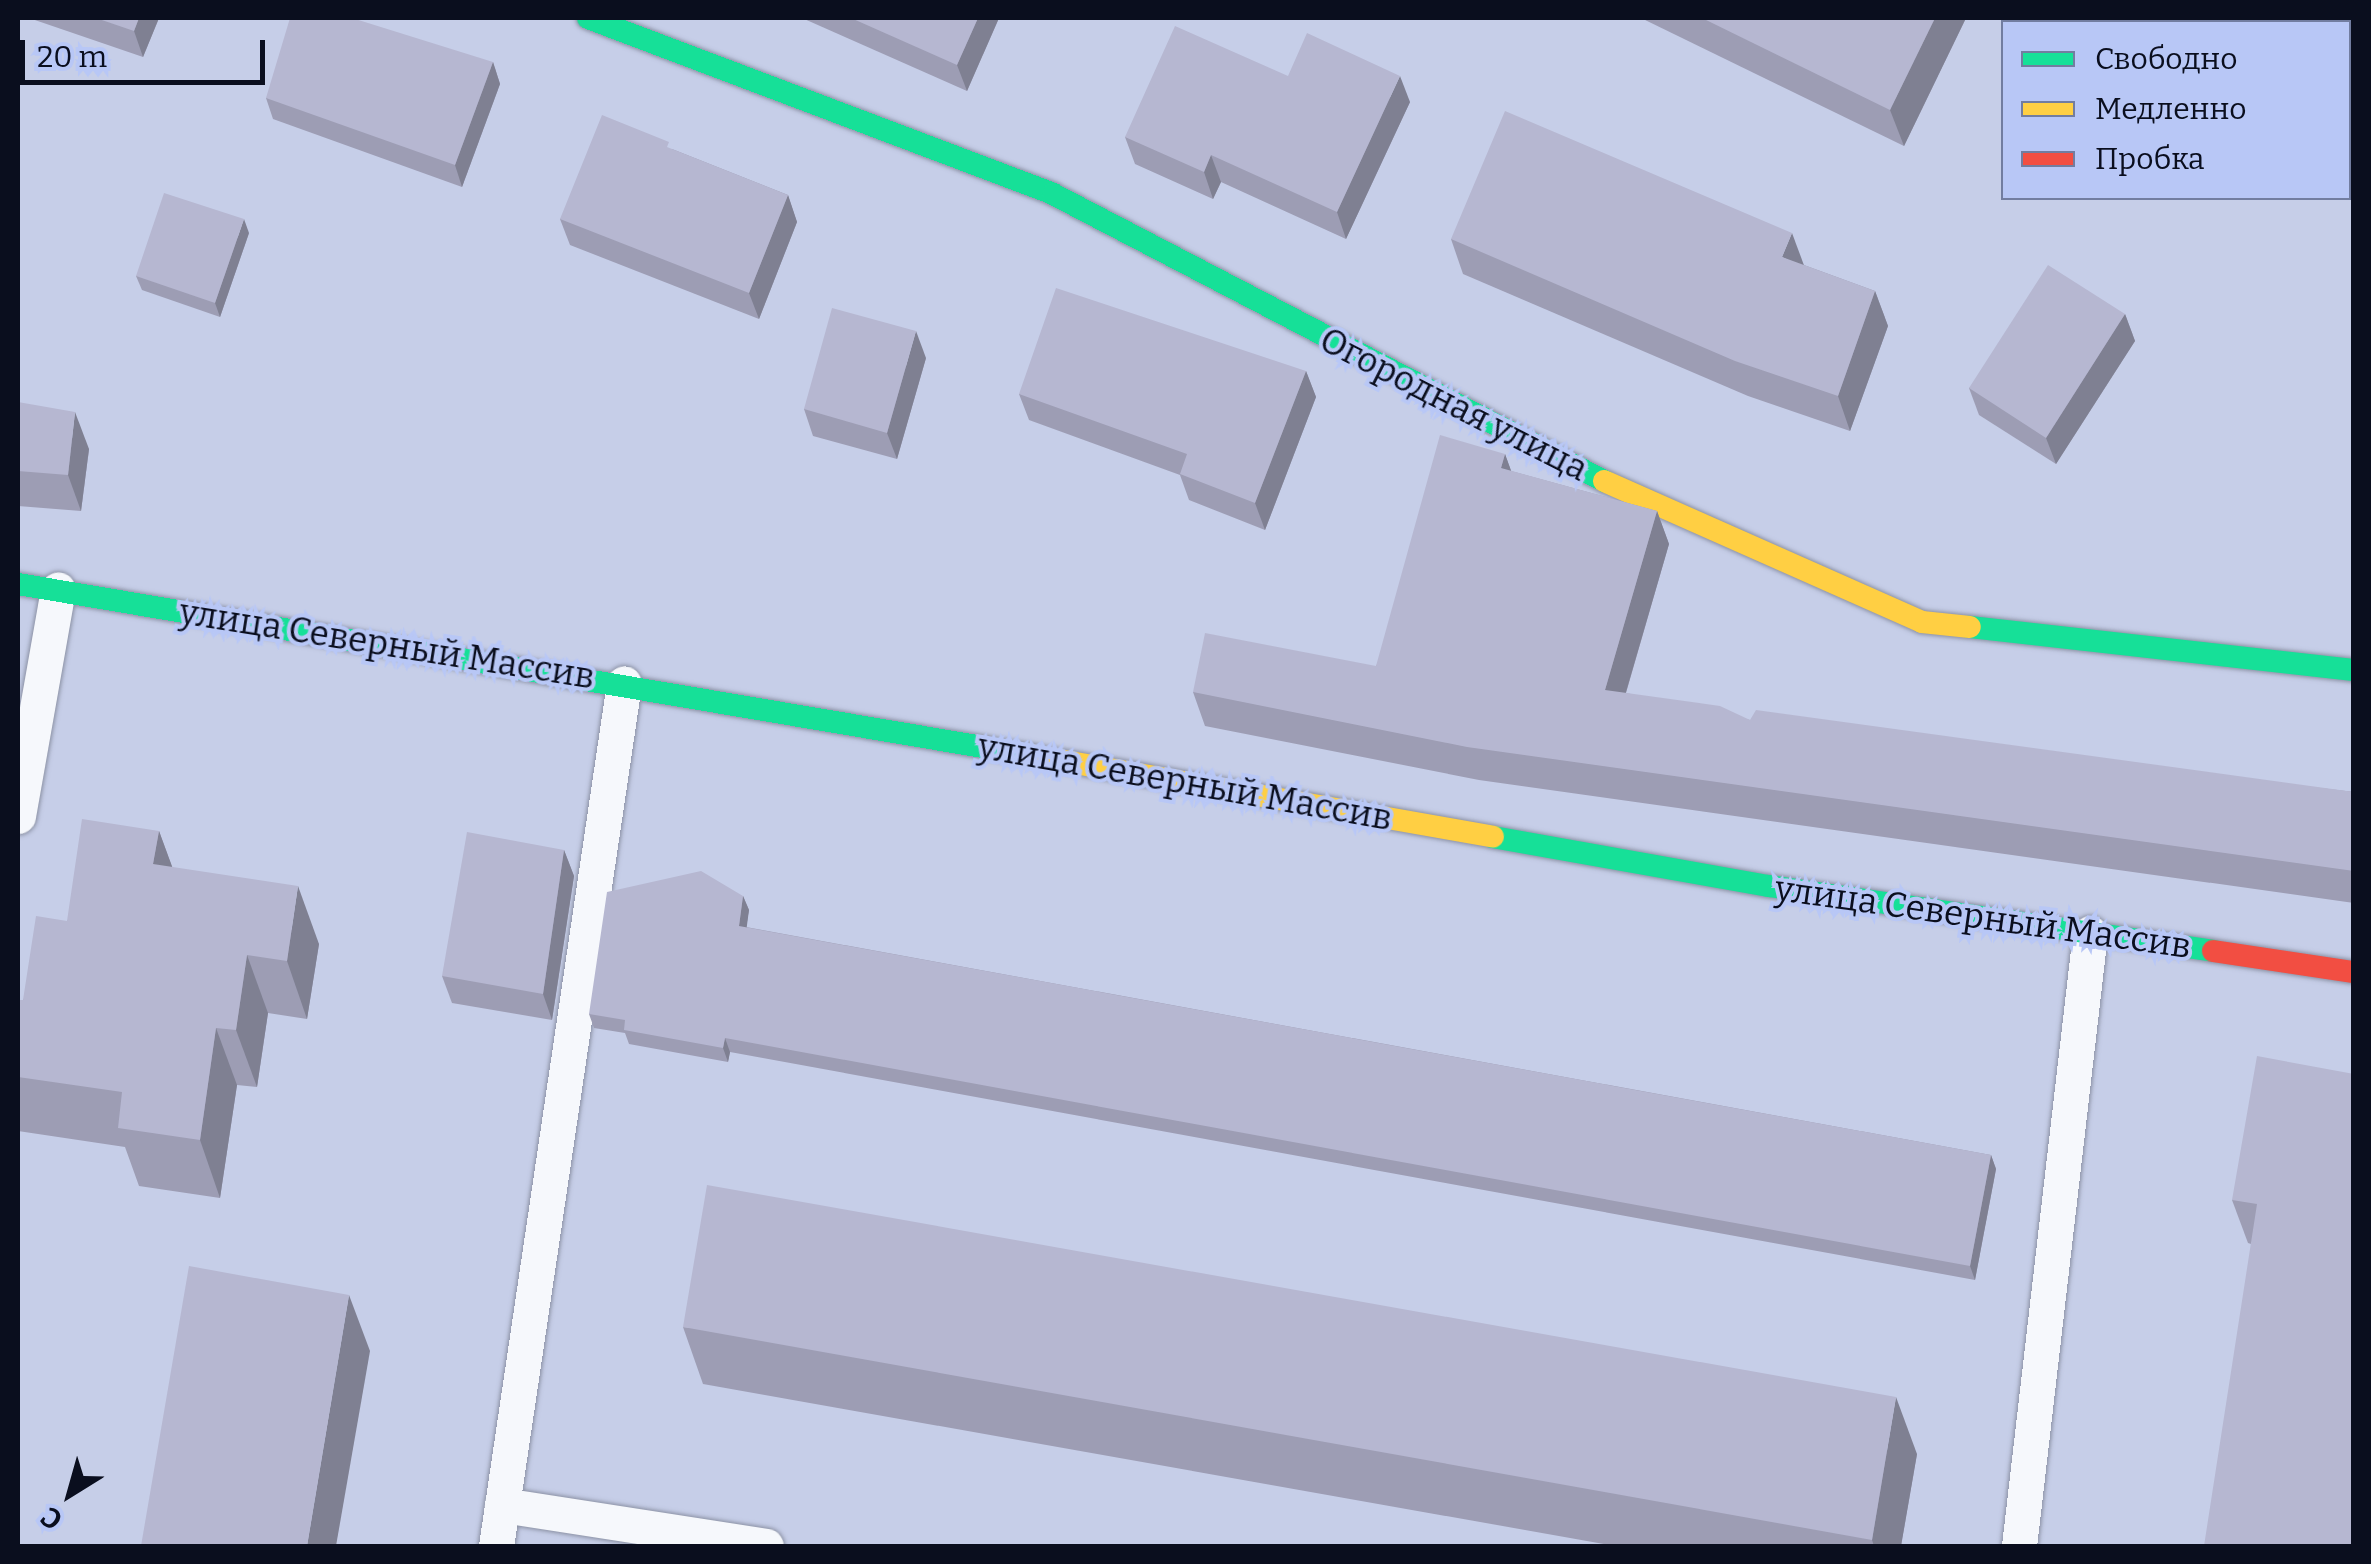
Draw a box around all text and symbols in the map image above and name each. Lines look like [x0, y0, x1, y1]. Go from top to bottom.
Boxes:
scale bar [25, 20, 270, 82]
legend [2001, 20, 2351, 200]
text: 20 m [37, 39, 107, 75]
text: Свободно [2095, 41, 2237, 77]
text: Медленно [2095, 91, 2247, 127]
text: Пробка [2095, 141, 2204, 177]
street label: Огородная улица [1313, 318, 1595, 490]
street label: улица Северный Массив [177, 590, 597, 698]
street label: улица Северный Массив [975, 725, 1395, 839]
street label: улица Северный Массив [1772, 867, 2194, 967]
north arrow [20, 1444, 120, 1544]
text: С [35, 1500, 69, 1537]

